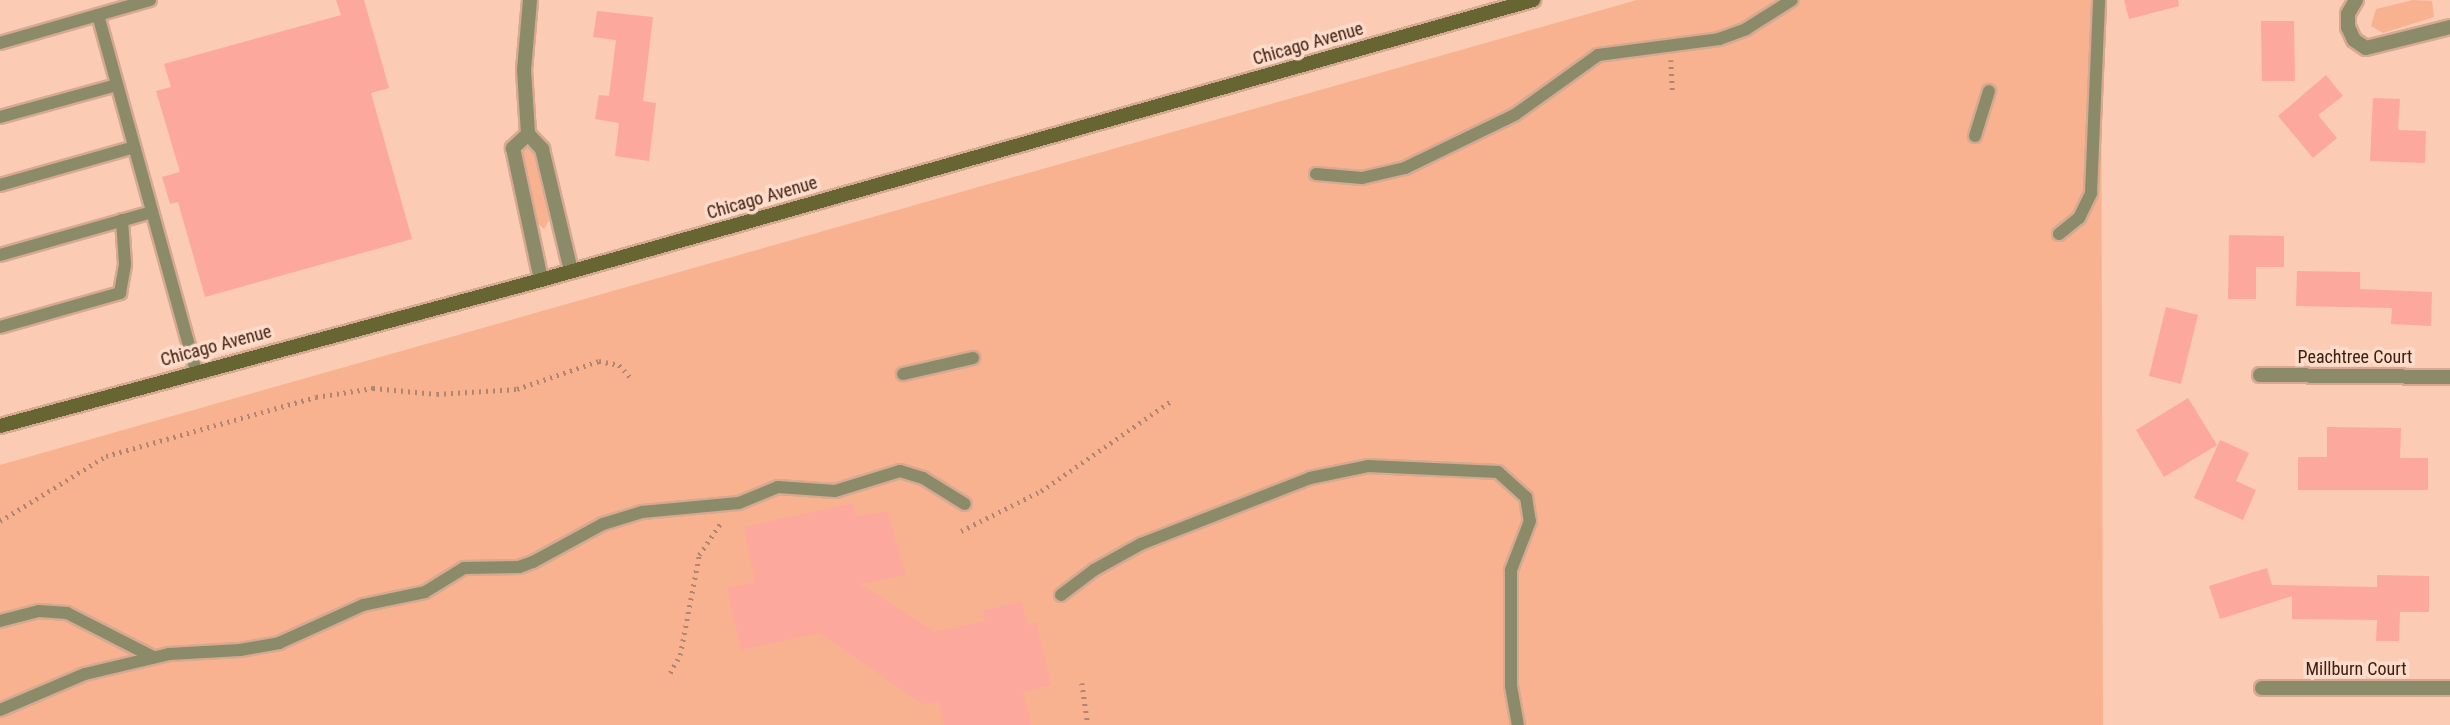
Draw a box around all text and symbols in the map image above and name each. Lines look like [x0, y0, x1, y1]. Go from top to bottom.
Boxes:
street label: Chicago Avenue [1250, 18, 1366, 70]
street label: Chicago Avenue [704, 172, 820, 224]
street label: Chicago Avenue [158, 321, 274, 371]
street label: Peachtree Court [2298, 346, 2412, 368]
street label: Millburn Court [2305, 658, 2407, 680]

